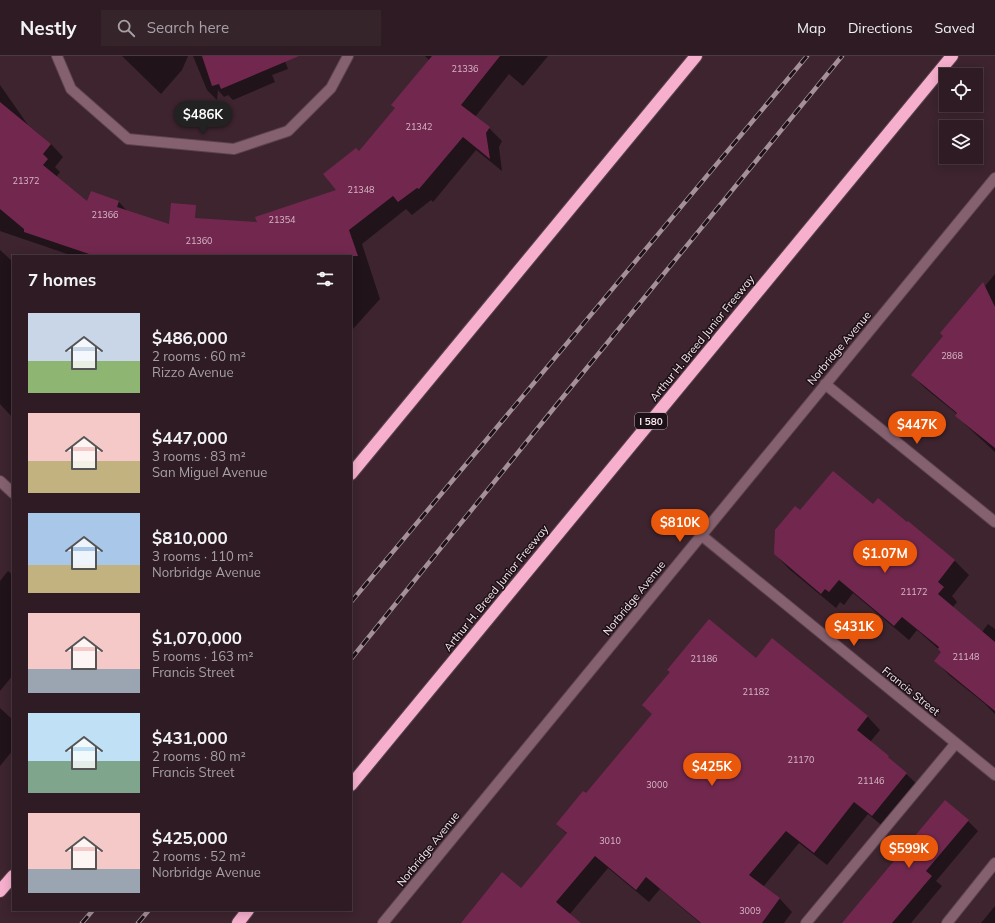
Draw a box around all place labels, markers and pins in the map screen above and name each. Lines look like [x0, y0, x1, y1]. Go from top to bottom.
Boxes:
pin: $486K [175, 101, 231, 135]
pin: $447K [889, 411, 945, 445]
pin: $810K [652, 509, 708, 543]
pin: $1.07M [852, 540, 918, 574]
pin: $431K [826, 613, 882, 647]
pin: $425K [684, 753, 740, 787]
pin: $599K [881, 835, 937, 869]

